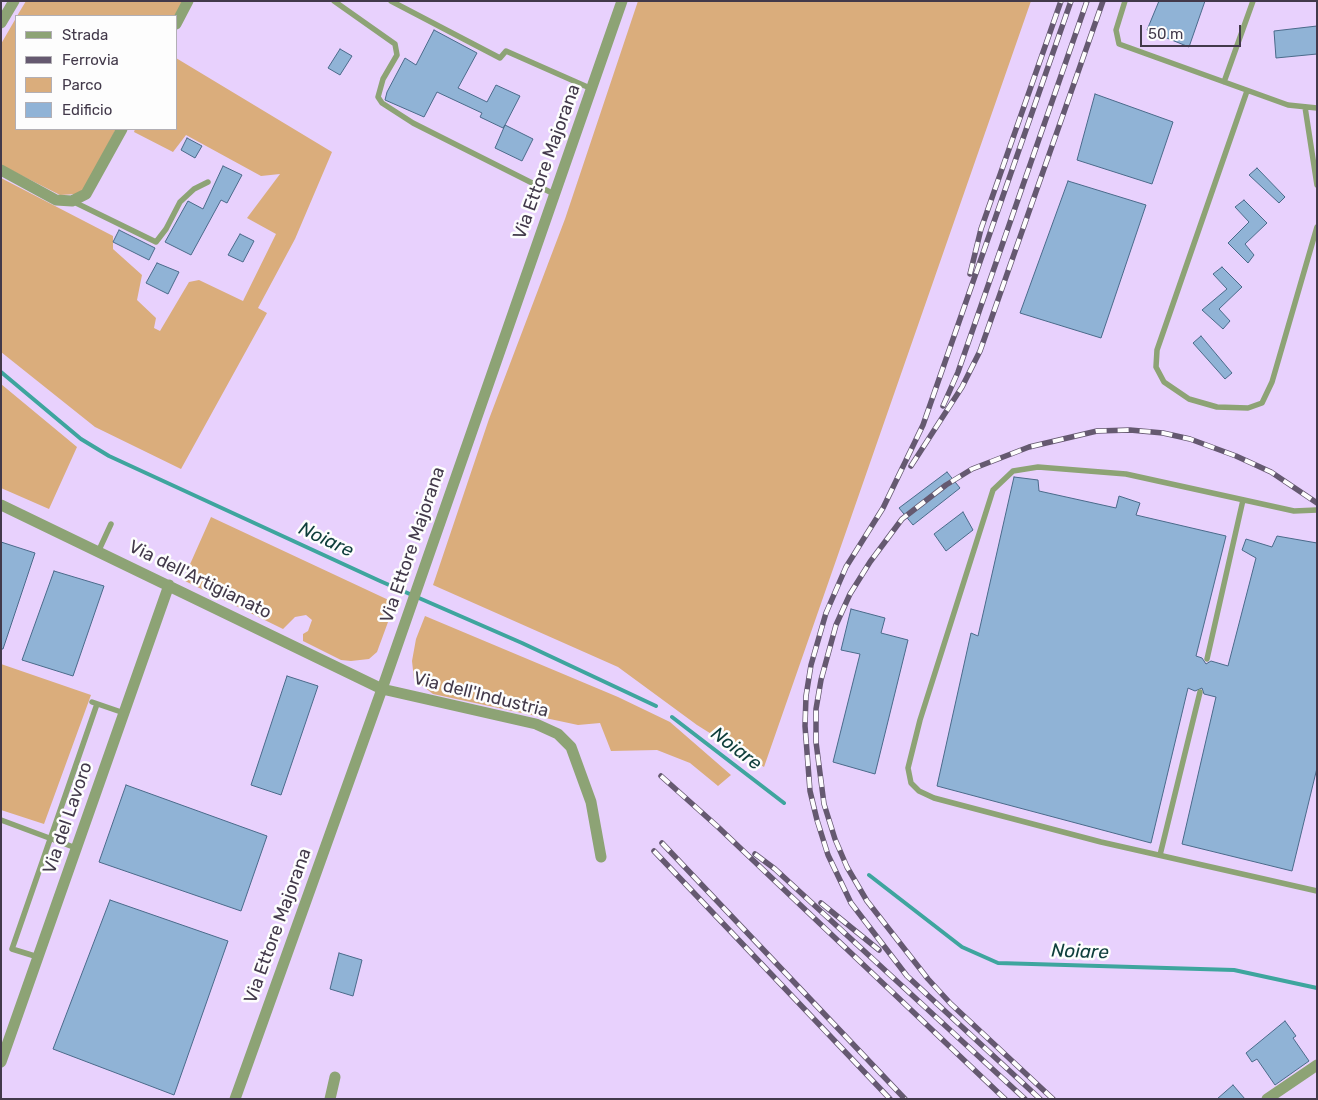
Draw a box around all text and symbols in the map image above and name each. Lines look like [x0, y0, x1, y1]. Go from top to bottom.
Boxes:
legend [15, 15, 178, 130]
scale bar [1143, 15, 1244, 47]
text: 50 m [1148, 25, 1183, 43]
text: Strada [62, 26, 108, 44]
text: Ferrovia [62, 51, 119, 69]
text: Parco [62, 76, 102, 94]
street label: Via Ettore Majorana [509, 81, 585, 243]
text: Edificio [62, 101, 112, 119]
street label: Via Ettore Majorana [376, 464, 450, 626]
water label: Noiare [295, 518, 357, 562]
street label: Via dell'Artigianato [125, 536, 275, 624]
street label: Via dell'Industria [411, 668, 551, 722]
water label: Noiare [706, 723, 766, 775]
street label: Via del Lavoro [39, 759, 97, 877]
street label: Via Ettore Majorana [240, 845, 316, 1007]
water label: Noiare [1051, 940, 1109, 964]

